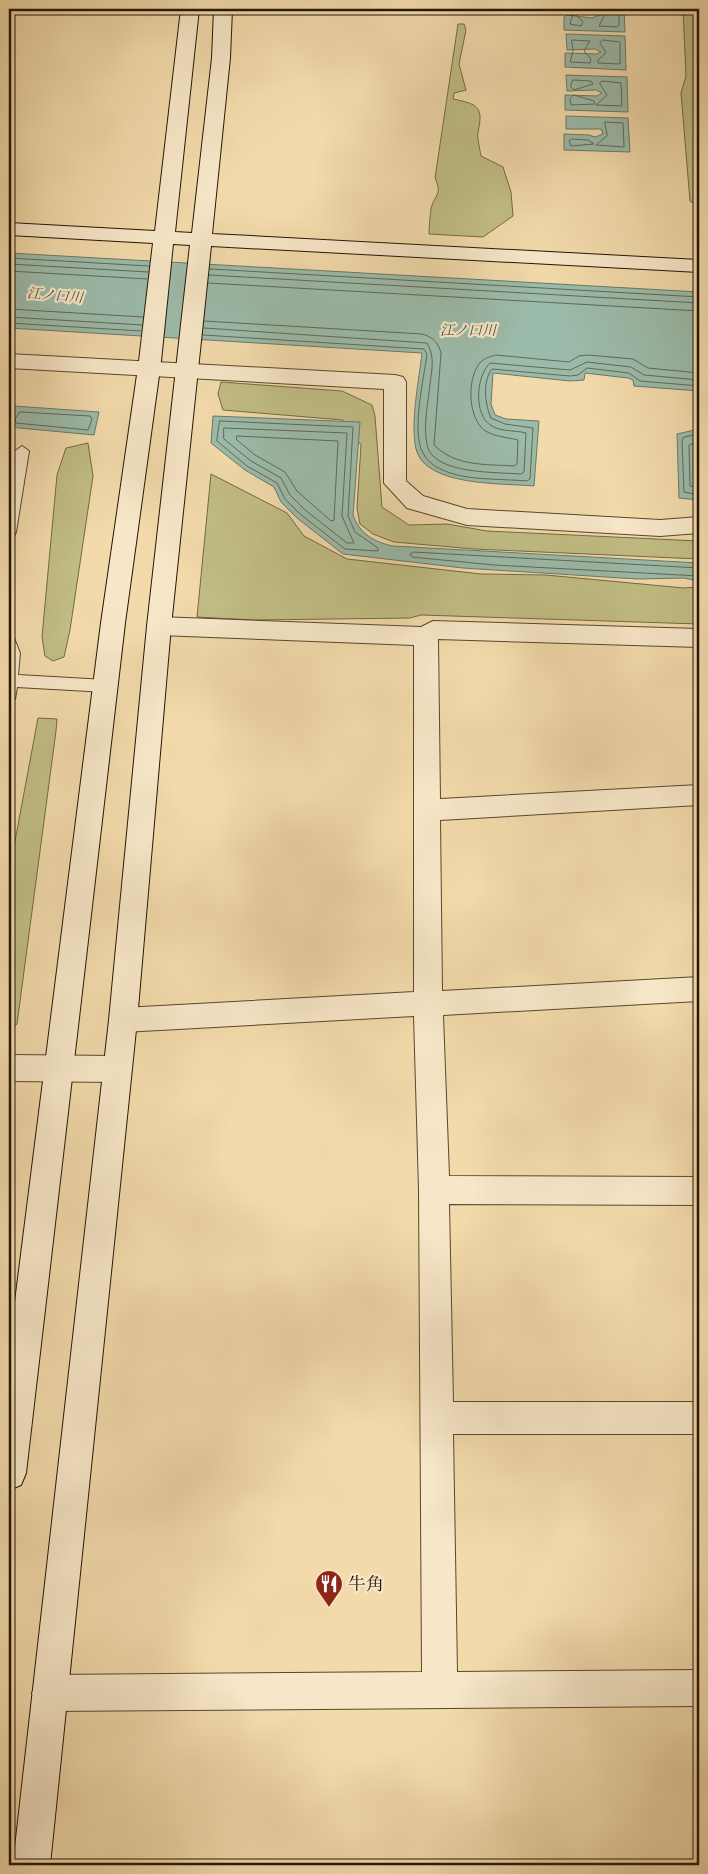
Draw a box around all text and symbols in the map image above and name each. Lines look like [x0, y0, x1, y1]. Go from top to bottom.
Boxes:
water label: 江ノ口川 [26, 285, 86, 308]
water label: 江ノ口川 [440, 322, 498, 340]
restaurant icon: 牛角 [314, 1569, 344, 1608]
place label: 牛角 [348, 1574, 384, 1597]

